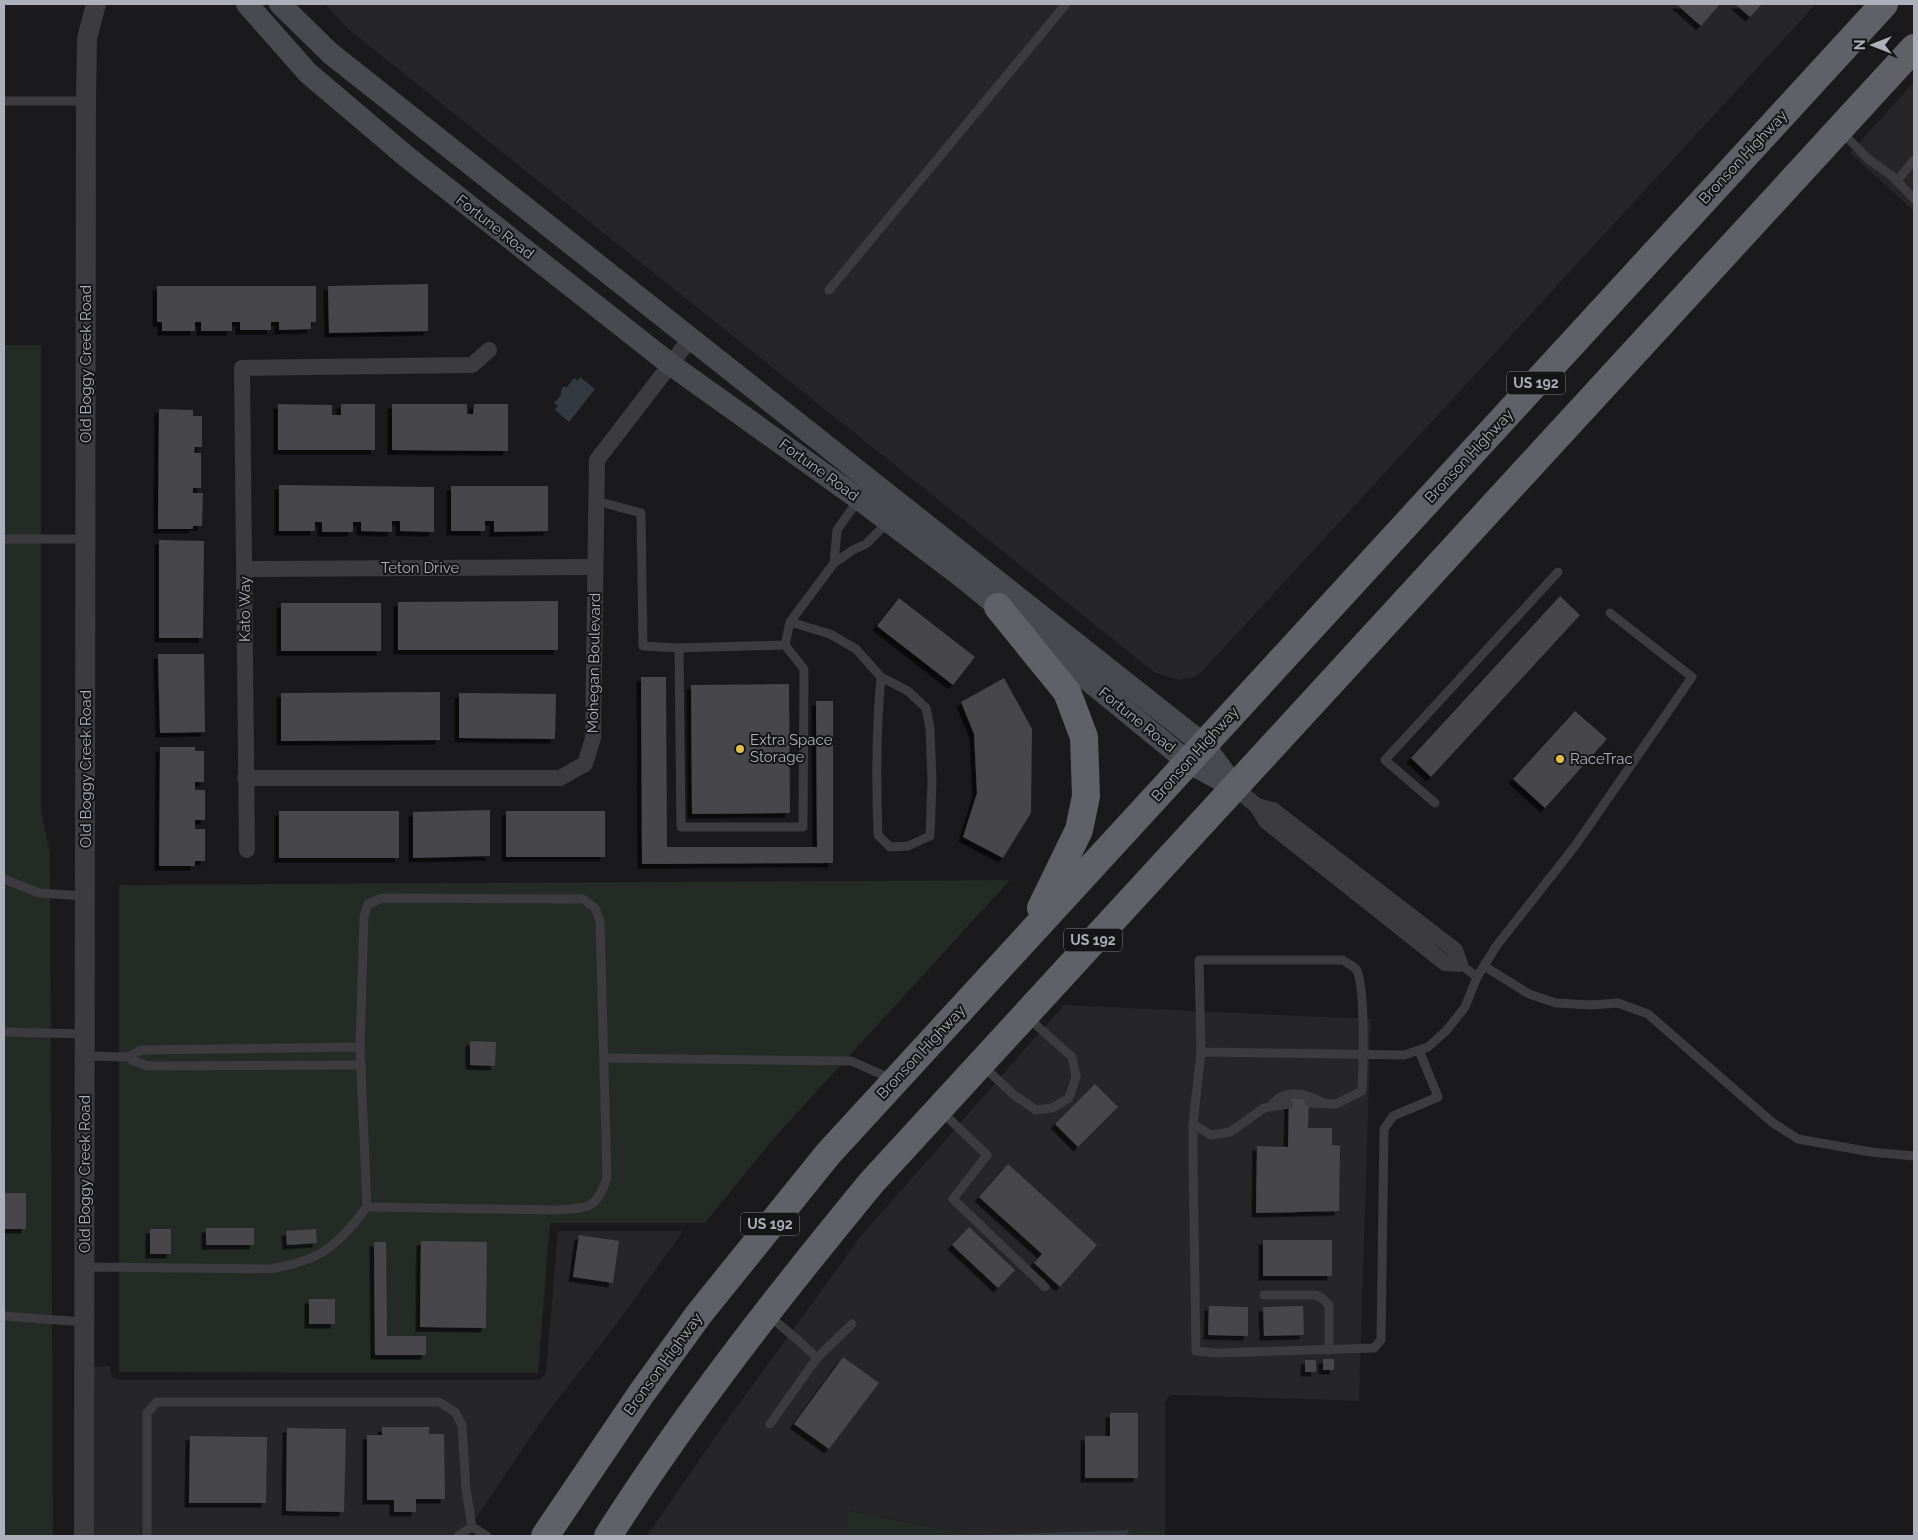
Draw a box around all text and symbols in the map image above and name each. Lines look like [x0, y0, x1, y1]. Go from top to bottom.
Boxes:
north arrow [1848, 20, 1898, 70]
text: N [1852, 40, 1868, 50]
street label: Bronson Highway [1695, 106, 1791, 208]
street label: Fortune Road [452, 191, 538, 263]
street label: Old Boggy Creek Road [77, 285, 95, 443]
road number: US 192 [1507, 372, 1565, 394]
street label: Bronson Highway [1421, 405, 1517, 507]
street label: Fortune Road [776, 435, 862, 505]
street label: Teton Drive [381, 559, 459, 577]
street label: Kato Way [236, 576, 254, 642]
street label: Mohegan Boulevard [584, 593, 604, 733]
street label: Fortune Road [1095, 683, 1179, 757]
street label: Old Boggy Creek Road [77, 690, 95, 848]
street label: Bronson Highway [1148, 703, 1242, 805]
place label: Extra Space Storage [750, 731, 833, 766]
marker: Extra Space Storage [734, 743, 746, 755]
place label: RaceTrac [1570, 750, 1633, 768]
marker: RaceTrac [1554, 753, 1566, 765]
road number: US 192 [1064, 928, 1122, 952]
street label: Bronson Highway [873, 1001, 969, 1103]
street label: Old Boggy Creek Road [76, 1095, 94, 1253]
road number: US 192 [741, 1212, 799, 1236]
street label: Bronson Highway [620, 1309, 706, 1419]

